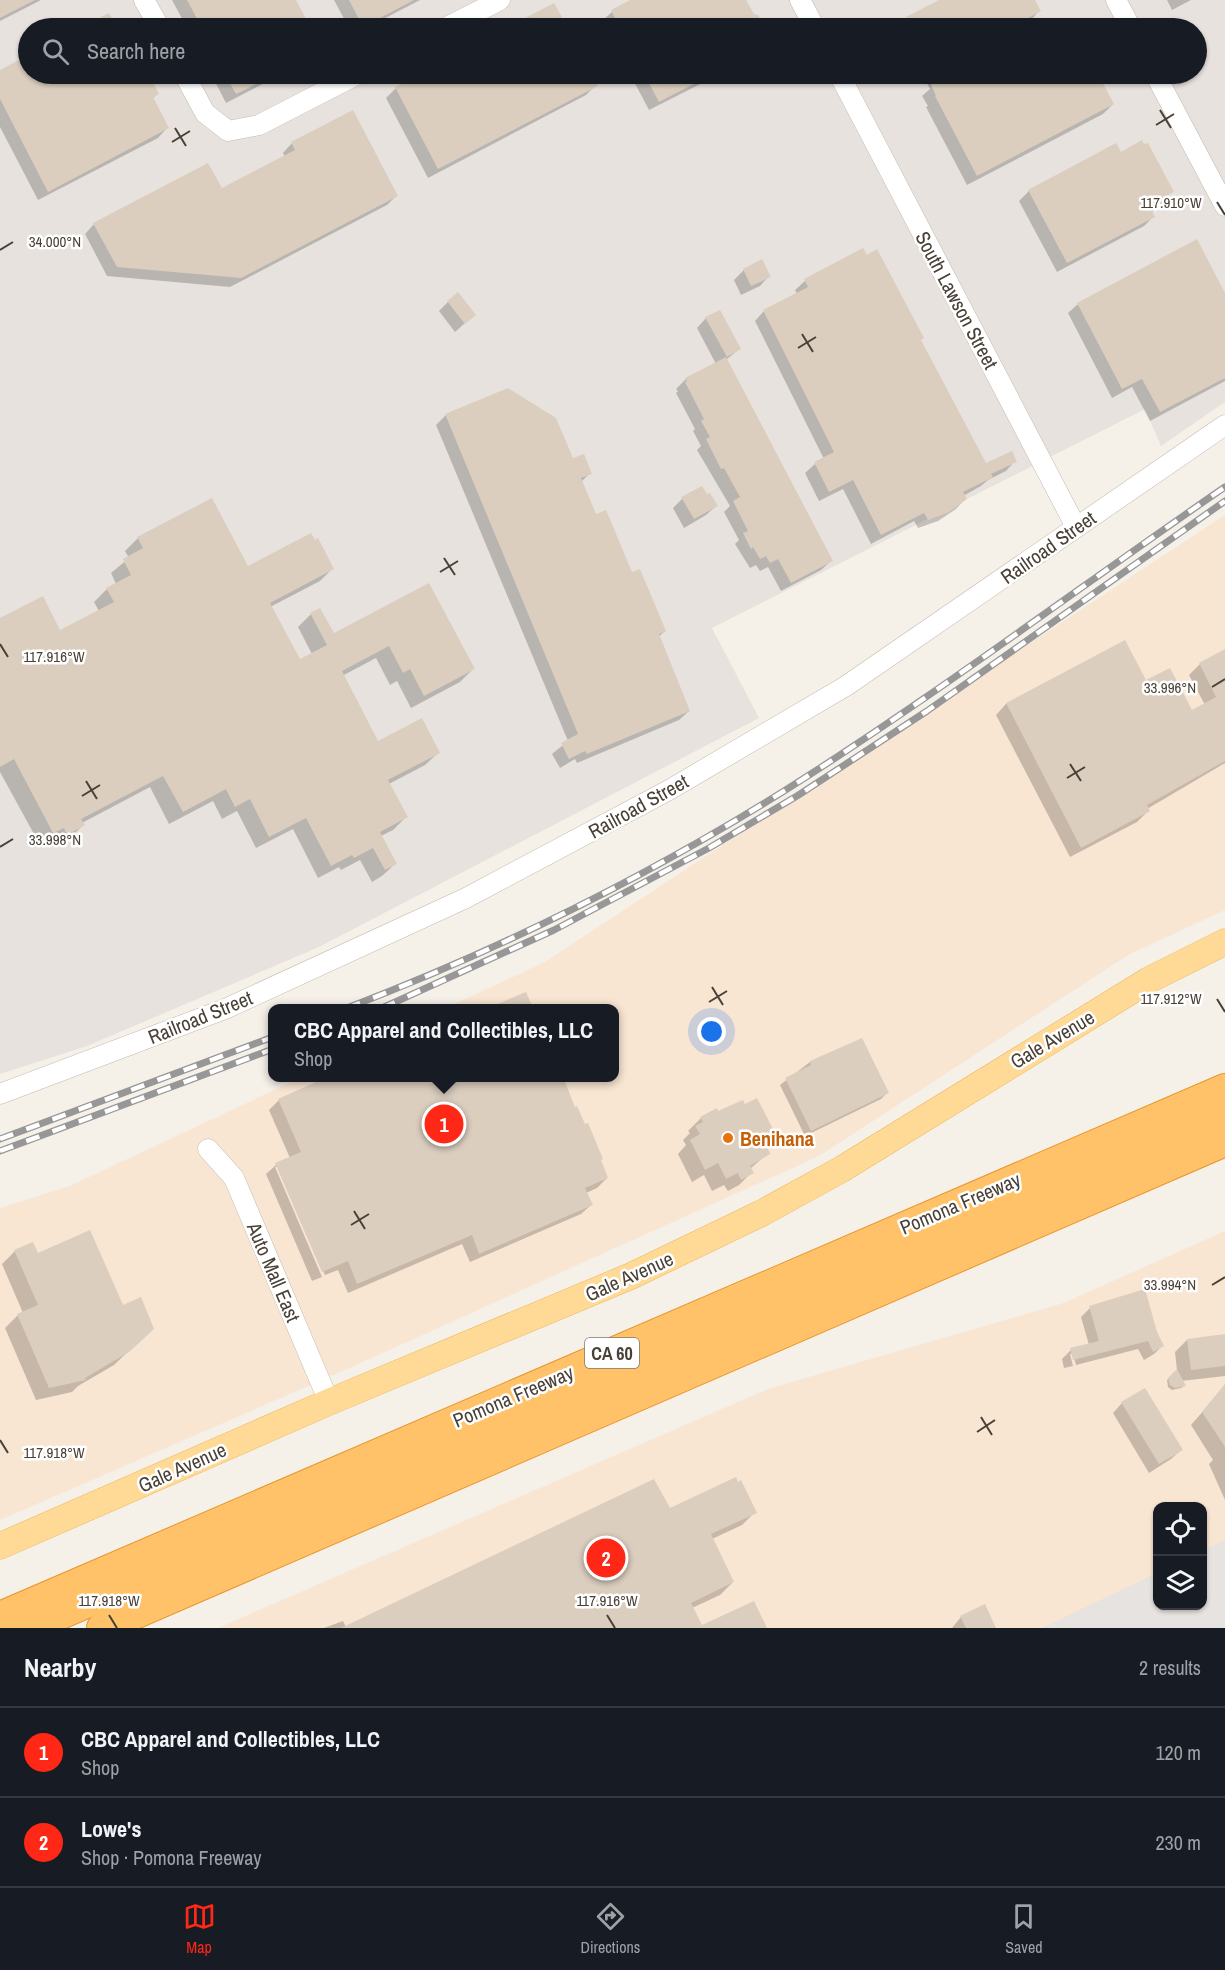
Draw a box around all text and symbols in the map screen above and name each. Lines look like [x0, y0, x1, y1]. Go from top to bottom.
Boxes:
search box [18, 18, 1207, 84]
icon: search [39, 35, 72, 68]
text: Search here [87, 36, 185, 66]
text: 117.910°W [1140, 192, 1202, 213]
street label: South Lawson Street [909, 226, 1005, 374]
text: 34.000°N [29, 231, 81, 252]
street label: Railroad Street [995, 504, 1101, 590]
text: 117.916°W [23, 646, 85, 667]
text: 33.996°N [1144, 677, 1196, 698]
street label: Railroad Street [583, 767, 693, 845]
text: 33.998°N [29, 829, 81, 850]
street label: Railroad Street [144, 984, 257, 1050]
text: 117.912°W [1140, 988, 1202, 1009]
street label: Gale Avenue [1005, 1003, 1099, 1075]
popup [268, 1004, 619, 1082]
text: CBC Apparel and Collectibles, LLC [294, 1015, 593, 1045]
your location [697, 1017, 726, 1046]
text: Shop [294, 1045, 332, 1072]
pin: 1 [424, 1102, 464, 1146]
place label: Benihana [740, 1125, 814, 1152]
marker: Benihana [721, 1131, 735, 1145]
street label: Pomona Freeway [896, 1165, 1025, 1241]
street label: Auto Mall East [241, 1217, 307, 1326]
street label: Gale Avenue [581, 1245, 677, 1307]
text: 33.994°N [1144, 1274, 1196, 1295]
road number: CA 60 [585, 1338, 639, 1368]
street label: Pomona Freeway [449, 1358, 578, 1434]
street label: Gale Avenue [134, 1436, 230, 1498]
text: 117.918°W [23, 1442, 85, 1463]
map controls [1153, 1502, 1207, 1610]
button: locate [1153, 1502, 1207, 1556]
pin: 2 [586, 1536, 626, 1580]
button: layers [1153, 1556, 1207, 1610]
text: 117.918°W [78, 1590, 140, 1611]
text: 117.916°W [576, 1590, 638, 1611]
text: Nearby [24, 1650, 96, 1685]
text: 2 results [1139, 1654, 1201, 1681]
text: CBC Apparel and Collectibles, LLC [81, 1724, 380, 1754]
text: 1 [39, 1739, 48, 1766]
text: 120 m [1155, 1739, 1201, 1766]
text: Shop [81, 1754, 119, 1781]
text: Lowe's [81, 1814, 141, 1844]
text: 2 [39, 1829, 48, 1856]
text: 230 m [1155, 1829, 1201, 1856]
text: Shop · Pomona Freeway [81, 1844, 262, 1871]
tab: Map [183, 1900, 216, 1958]
tab: Directions [581, 1900, 640, 1958]
tab: Saved [1005, 1900, 1043, 1958]

